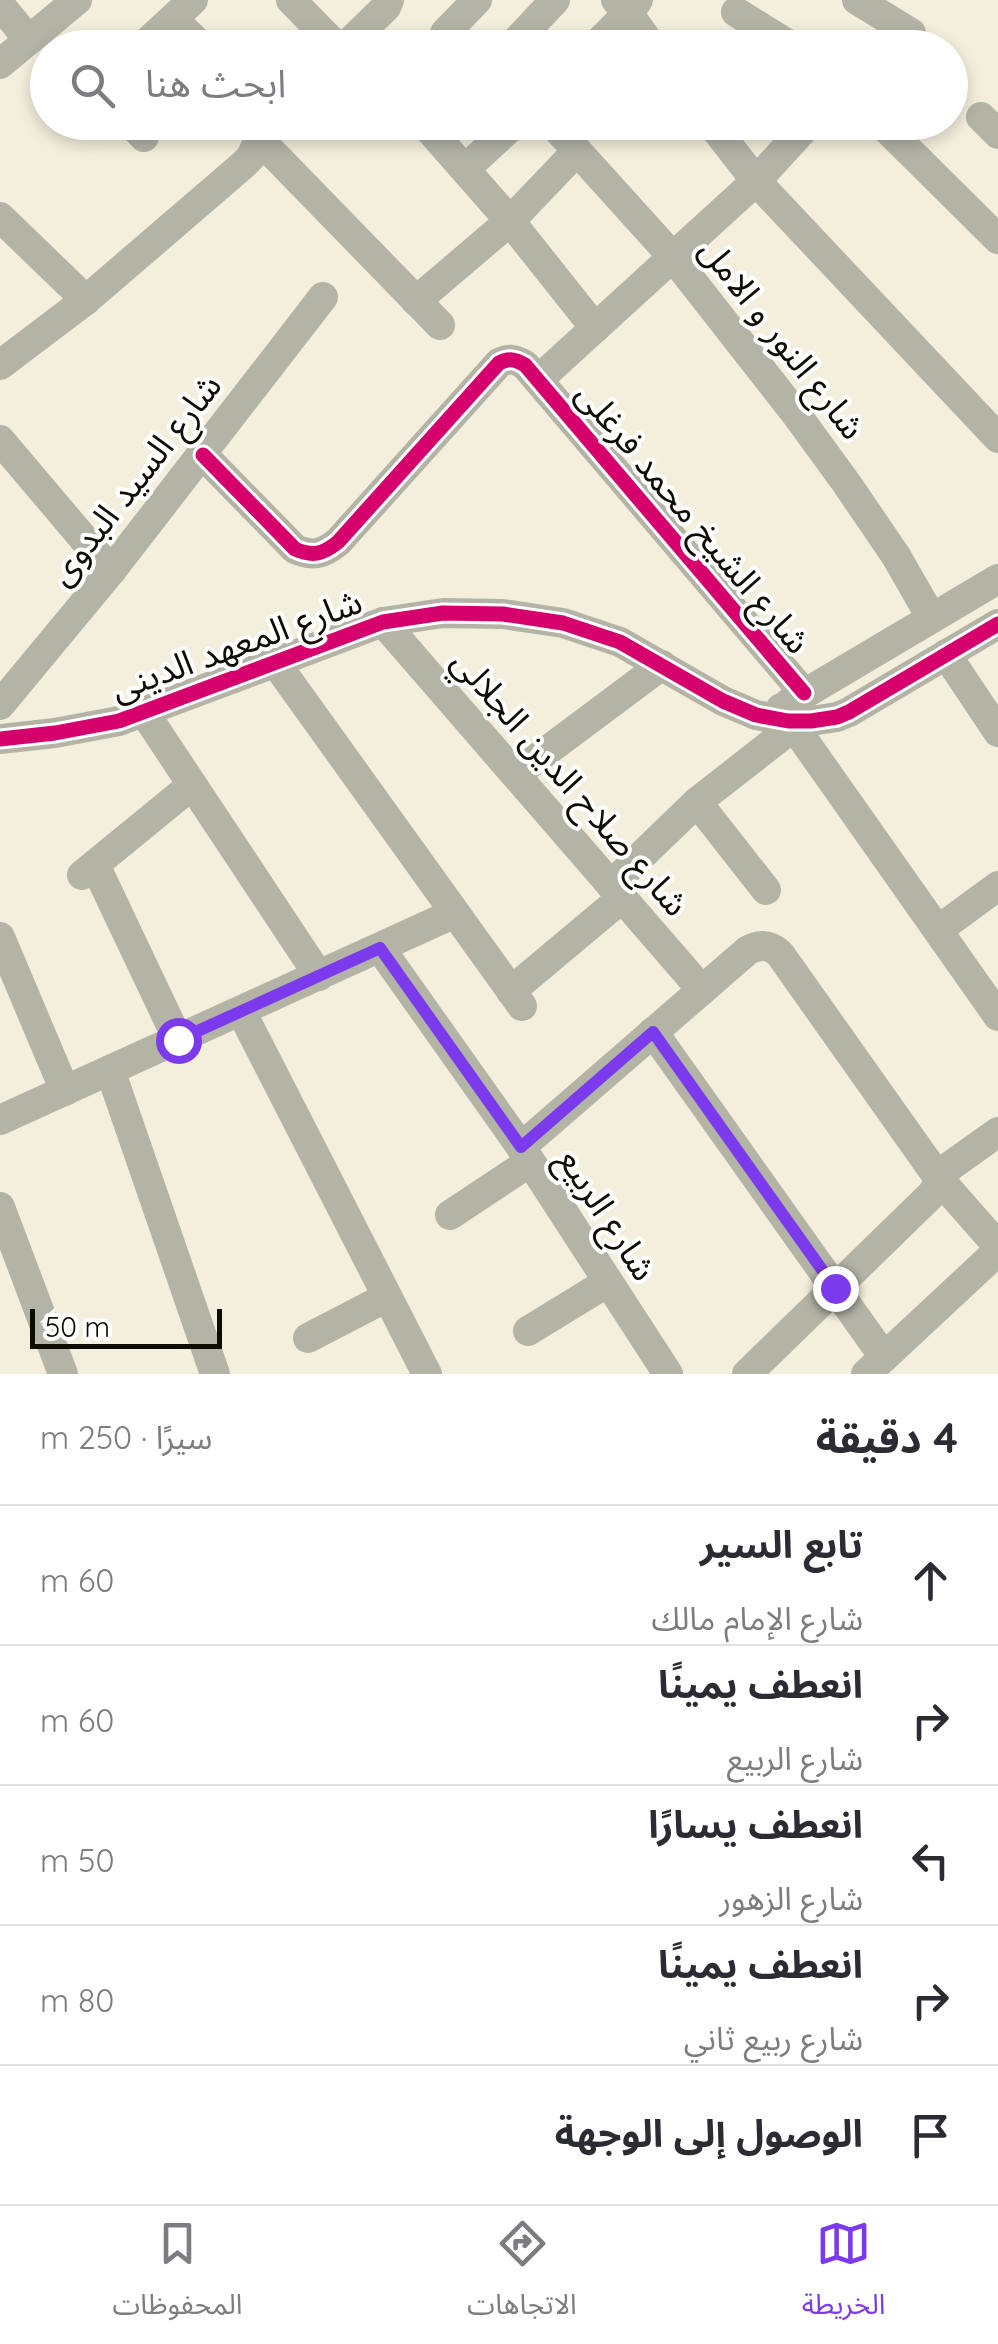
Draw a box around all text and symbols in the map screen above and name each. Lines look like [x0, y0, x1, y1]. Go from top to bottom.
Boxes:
search box [30, 30, 968, 140]
icon: search [65, 58, 120, 113]
text: ابحث هنا [145, 59, 286, 107]
street label: شارع النور و الامل [687, 228, 875, 451]
street label: شارع السيد البدوى [38, 364, 234, 597]
street label: شارع الشيخ محمد فرغلى [563, 372, 821, 665]
street label: شارع المعهد الدينى [104, 578, 369, 714]
street label: شارع صلاح الدين الجلالي [438, 639, 699, 929]
route start [156, 1018, 202, 1064]
street label: شارع الربيع [545, 1140, 667, 1291]
route end [813, 1266, 859, 1312]
scale bar [30, 1304, 222, 1348]
text: 50 m [45, 1309, 110, 1344]
text: 4 دقيقة [816, 1411, 958, 1464]
text: سيرًا · 250 m [40, 1417, 212, 1457]
text: تابع السير [700, 1520, 863, 1568]
icon: ahead [903, 1553, 958, 1608]
text: 60 m [40, 1560, 114, 1600]
text: شارع الإمام مالك [651, 1598, 863, 1638]
text: انعطف يمينًا [658, 1660, 863, 1708]
icon: right [903, 1693, 958, 1748]
text: 60 m [40, 1700, 114, 1740]
text: شارع الربيع [727, 1738, 863, 1778]
text: انعطف يسارًا [648, 1800, 863, 1848]
icon: left [903, 1833, 958, 1888]
text: 50 m [40, 1840, 114, 1880]
text: شارع الزهور [719, 1878, 863, 1918]
text: انعطف يمينًا [658, 1940, 863, 1988]
icon: right [903, 1973, 958, 2028]
text: 80 m [40, 1980, 114, 2020]
text: شارع ربيع ثاني [684, 2018, 863, 2058]
icon: arrive [903, 2108, 958, 2163]
text: الوصول إلى الوجهة [555, 2109, 863, 2157]
tab: المحفوظات [112, 2216, 242, 2335]
tab: الاتجاهات [467, 2216, 577, 2335]
tab: الخريطة [802, 2216, 886, 2335]

